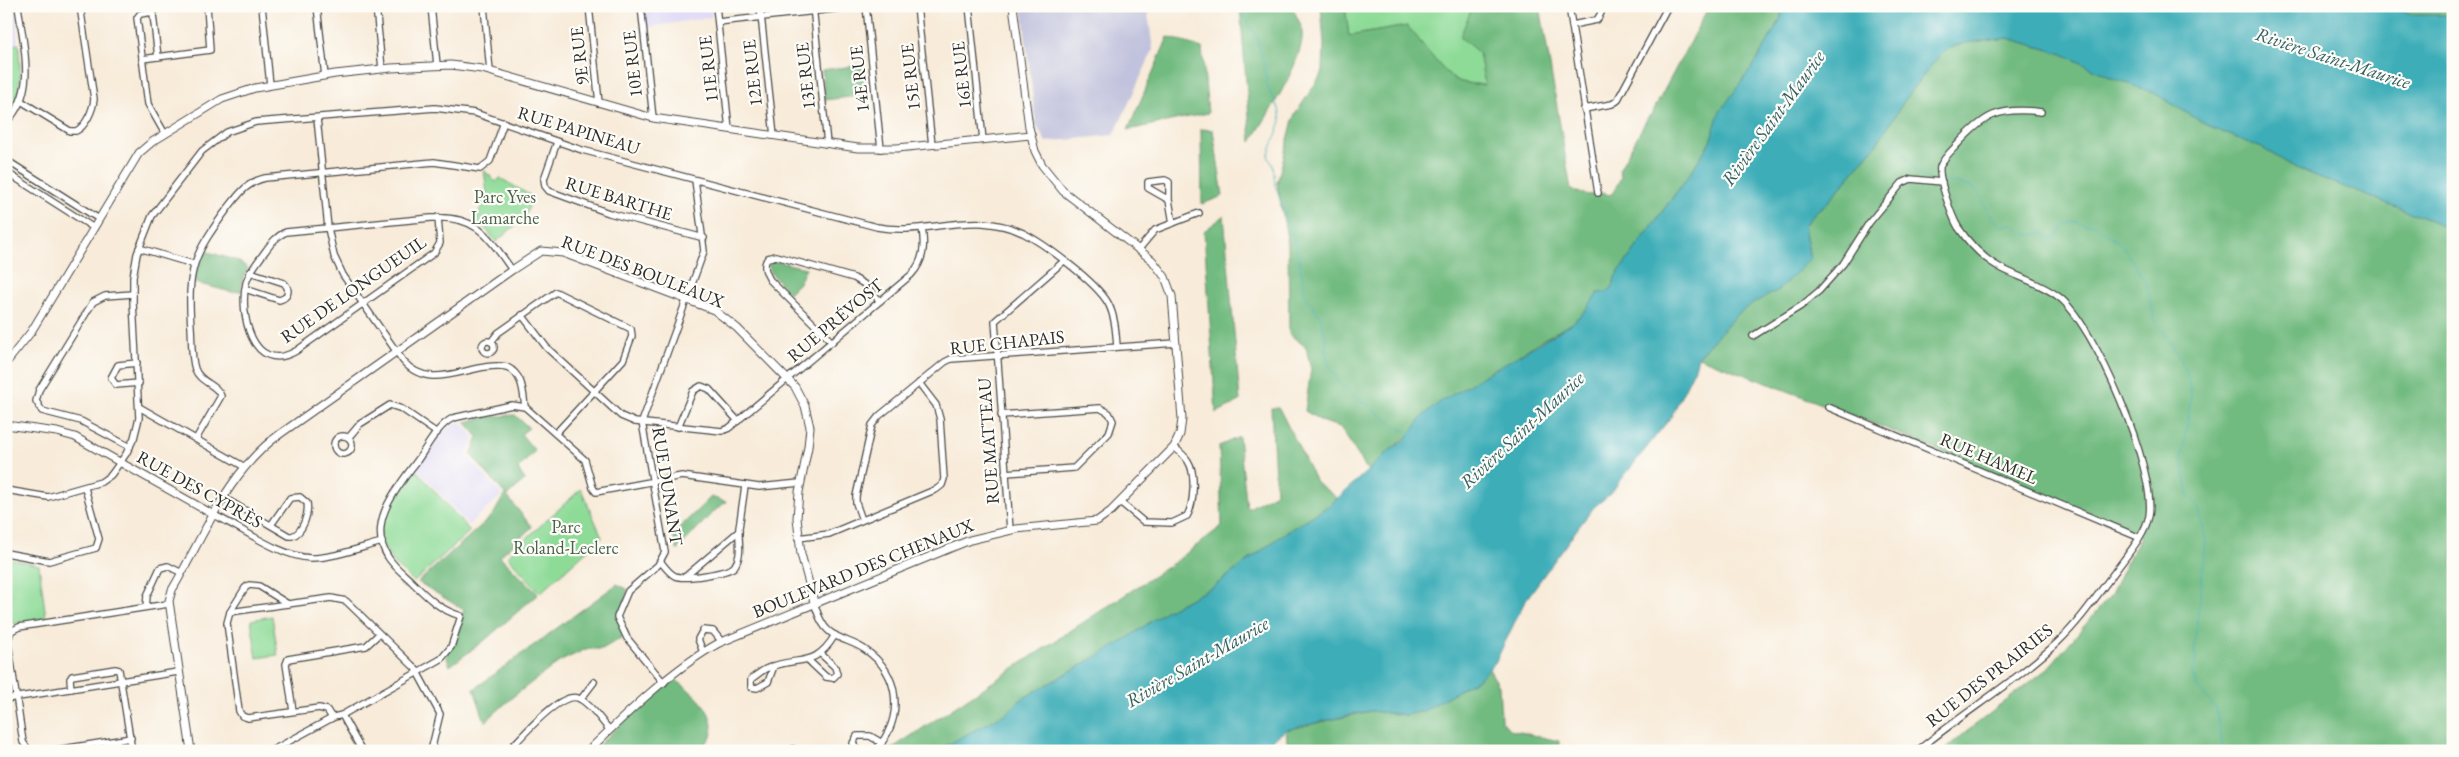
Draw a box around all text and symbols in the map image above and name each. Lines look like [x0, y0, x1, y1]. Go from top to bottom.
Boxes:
water label: Rivière Saint-Maurice [2252, 21, 2414, 95]
street label: 9E RUE [564, 26, 594, 86]
street label: 10E RUE [617, 29, 647, 99]
street label: 11E RUE [693, 34, 723, 104]
street label: 12E RUE [737, 38, 767, 108]
street label: 16E RUE [946, 40, 976, 110]
street label: 13E RUE [790, 41, 820, 111]
street label: 15E RUE [895, 42, 925, 112]
street label: 14E RUE [844, 44, 874, 114]
water label: Rivière Saint-Maurice [1716, 45, 1831, 191]
street label: RUE PAPINEAU [515, 100, 644, 160]
street label: RUE BARTHE [563, 171, 675, 225]
park label: Parc Yves Lamarche [471, 185, 539, 229]
street label: RUE DES BOULEAUX [558, 229, 728, 313]
street label: RUE DE LONGUEUIL [276, 230, 431, 348]
street label: RUE PRÉVOST [782, 273, 888, 367]
street label: RUE CHAPAIS [949, 325, 1065, 359]
water label: Rivière Saint-Maurice [1455, 366, 1590, 494]
street label: RUE MATTEAU [972, 376, 1004, 505]
street label: RUE DUNANT [647, 425, 689, 548]
street label: RUE HAMEL [1937, 427, 2042, 489]
street label: RUE DES CYPRÈS [133, 445, 267, 533]
street label: BOULEVARD DES CHENAUX [749, 513, 977, 623]
park label: Parc Roland-Leclerc [513, 515, 619, 559]
water label: Rivière Saint-Maurice [1121, 611, 1273, 713]
street label: RUE DES PRAIRIES [1921, 618, 2057, 732]

